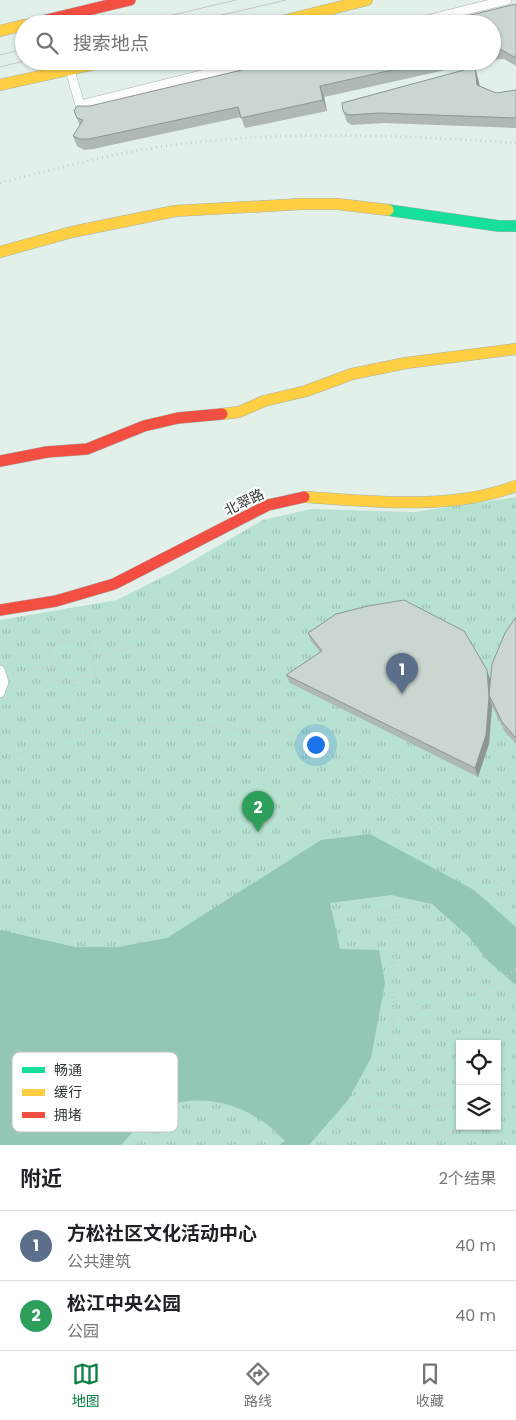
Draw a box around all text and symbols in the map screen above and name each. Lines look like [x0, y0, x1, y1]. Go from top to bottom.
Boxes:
search box [15, 15, 501, 70]
icon: search [33, 29, 61, 57]
text: 搜索地点 [73, 30, 149, 57]
street label: 北翠路 [221, 484, 267, 520]
pin: 1 [386, 653, 418, 694]
your location [303, 732, 329, 758]
pin: 2 [242, 791, 274, 832]
map controls [456, 1040, 501, 1130]
button: locate [456, 1040, 501, 1085]
legend [12, 1052, 178, 1132]
text: 畅通 [54, 1060, 82, 1080]
text: 缓行 [54, 1082, 82, 1102]
button: layers [456, 1085, 501, 1130]
text: 拥堵 [54, 1105, 82, 1125]
text: 附近 [20, 1164, 62, 1193]
text: 2个结果 [439, 1167, 496, 1190]
text: 方松社区文化活动中心 [67, 1220, 257, 1247]
text: 1 [33, 1234, 39, 1257]
text: 40 m [455, 1234, 496, 1257]
text: 公共建筑 [67, 1250, 131, 1273]
text: 松江中央公园 [67, 1290, 181, 1317]
text: 2 [31, 1304, 41, 1327]
text: 40 m [455, 1304, 496, 1327]
text: 公园 [67, 1320, 99, 1343]
tab: 地图 [72, 1360, 100, 1412]
tab: 路线 [244, 1360, 272, 1412]
tab: 收藏 [416, 1360, 444, 1412]

